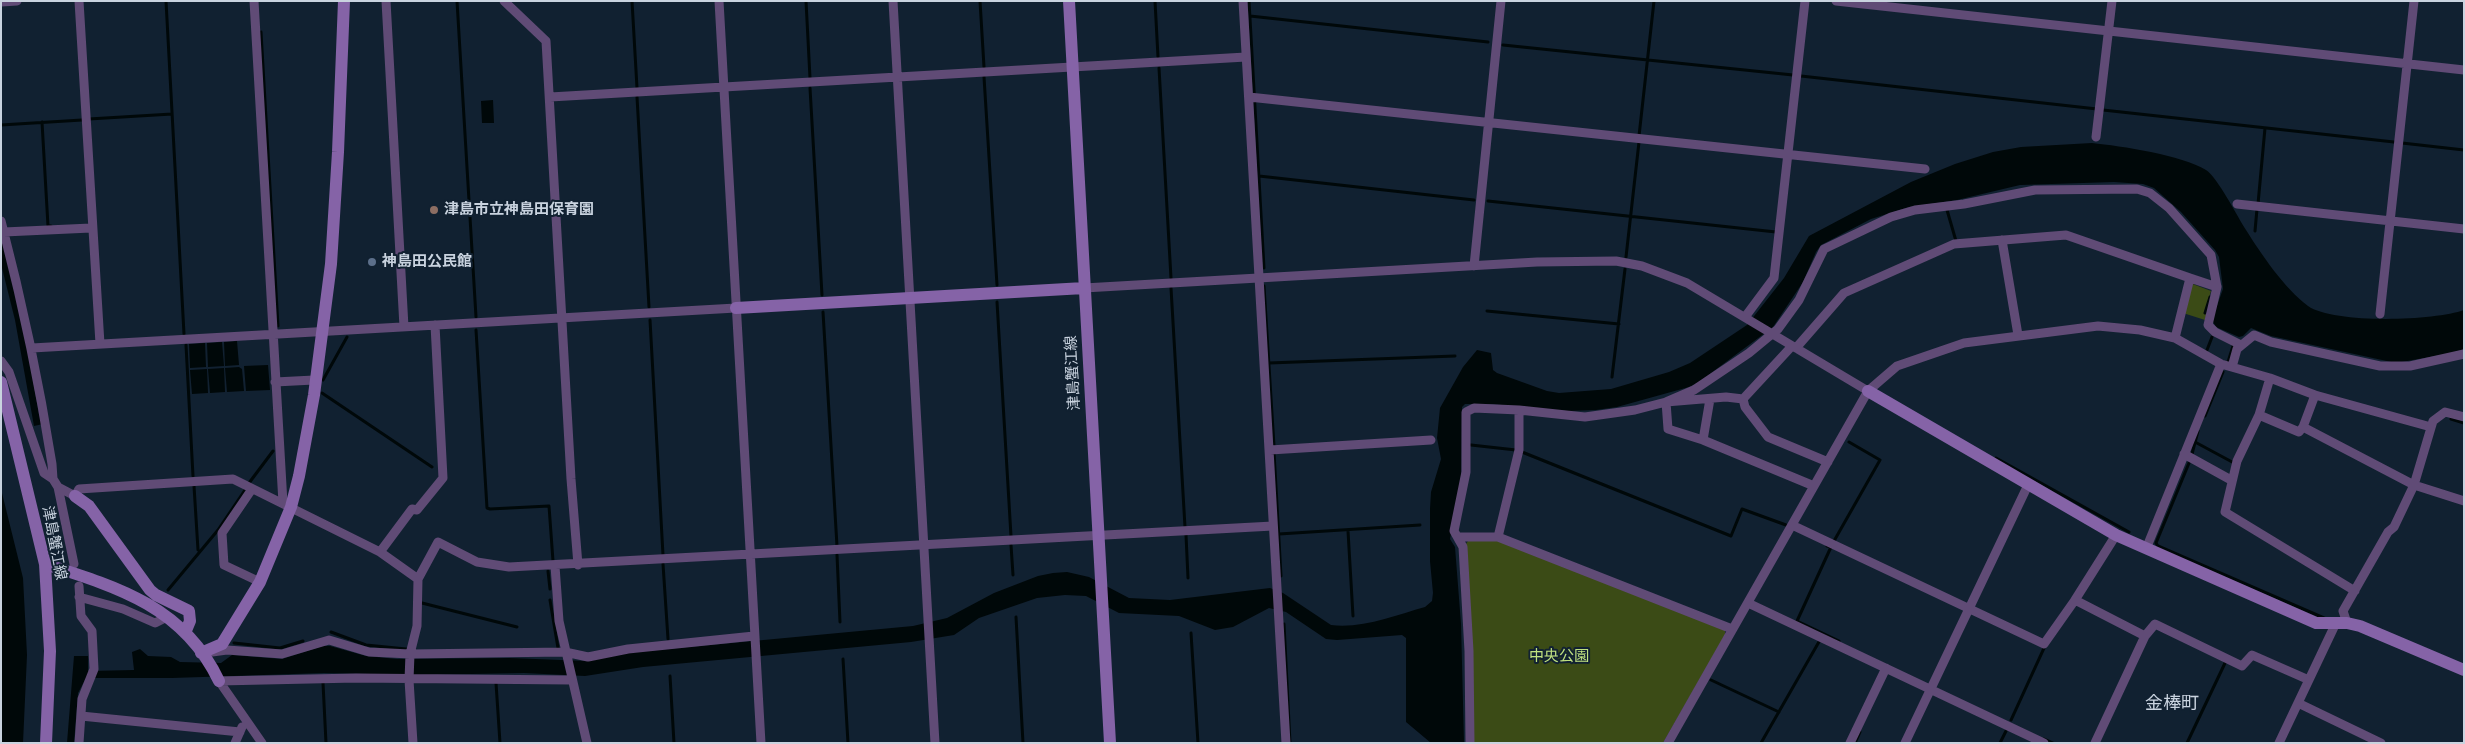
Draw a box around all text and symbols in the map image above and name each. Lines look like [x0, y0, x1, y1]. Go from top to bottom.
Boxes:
place label: 津島市立神島田保育園 [444, 201, 594, 219]
marker: 津島市立神島田保育園 [428, 204, 440, 216]
place label: 神島田公民館 [382, 253, 472, 271]
marker: 神島田公民館 [366, 256, 378, 268]
street label: 津島蟹江線 [1062, 335, 1084, 411]
street label: 津島蟹江線 [38, 504, 70, 582]
park label: 中央公園 [1529, 648, 1589, 666]
district label: 金棒町 [2145, 693, 2199, 715]

